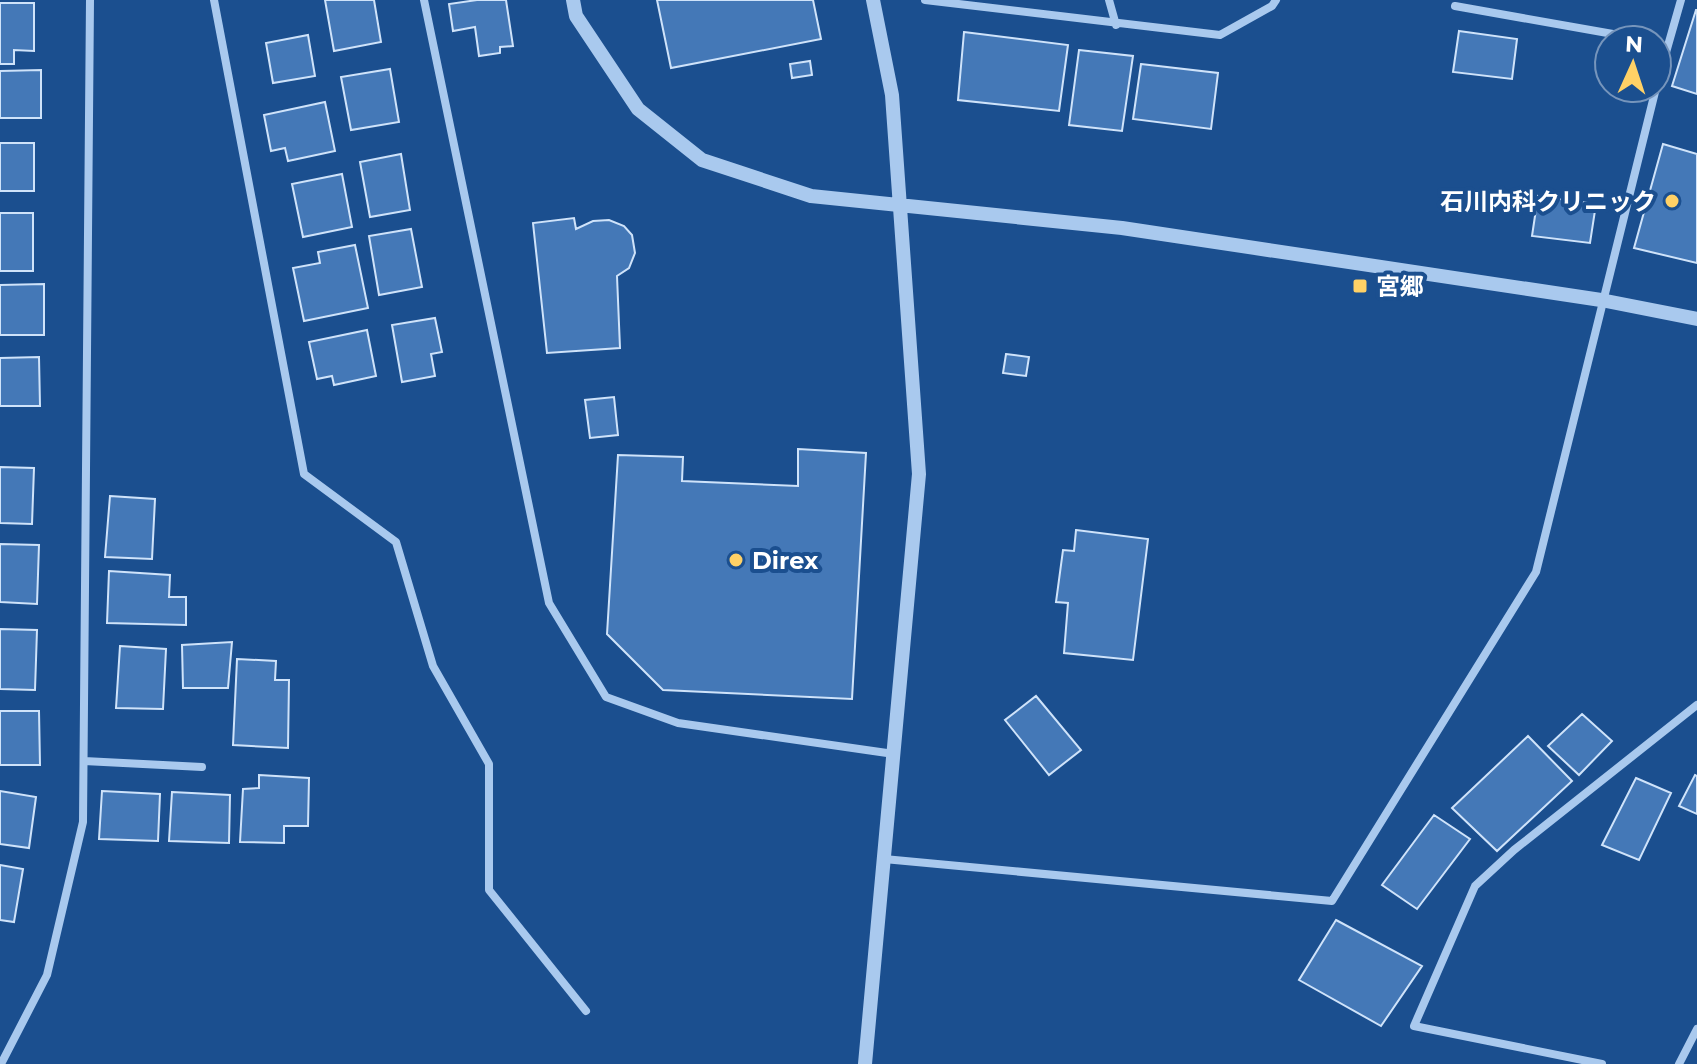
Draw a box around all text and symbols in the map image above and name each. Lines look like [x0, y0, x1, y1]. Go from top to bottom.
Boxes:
north arrow [1593, 24, 1673, 104]
text: N [1624, 31, 1644, 58]
place label: 石川内科クリニック [1440, 187, 1656, 216]
marker: 石川内科クリニック [1663, 192, 1681, 210]
place label: 宮郷 [1376, 272, 1424, 301]
marker: 宮郷 [1351, 277, 1369, 295]
place label: Direx [752, 546, 819, 575]
marker: Direx [727, 551, 745, 569]

